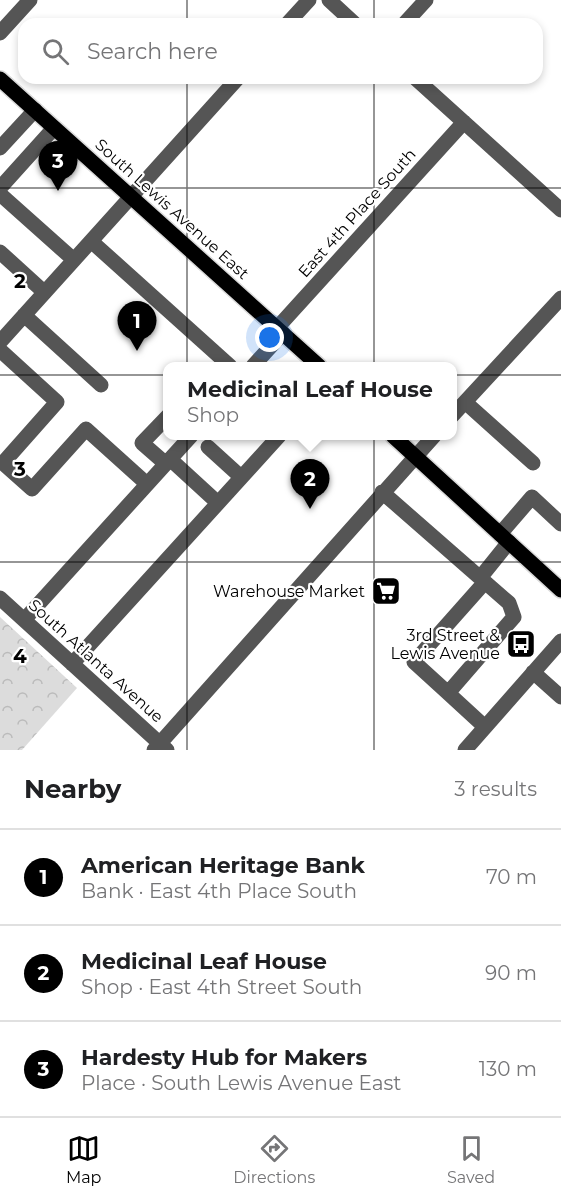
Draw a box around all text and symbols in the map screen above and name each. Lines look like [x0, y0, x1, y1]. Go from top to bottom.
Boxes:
search box [18, 18, 543, 84]
icon: search [39, 35, 72, 68]
text: Search here [87, 38, 218, 65]
street label: South Lewis Avenue East [91, 135, 253, 283]
pin: 3 [38, 142, 78, 191]
street label: East 4th Place South [294, 145, 420, 281]
text: 2 [14, 269, 26, 293]
pin: 1 [118, 302, 156, 351]
your location [255, 323, 284, 352]
popup [163, 362, 457, 440]
text: Medicinal Leaf House [187, 376, 433, 403]
text: Shop [187, 403, 239, 427]
text: 3 [13, 457, 26, 481]
pin: 2 [290, 460, 330, 509]
supermarket icon: Warehouse Market [370, 575, 402, 607]
place label: Warehouse Market [213, 582, 365, 601]
street label: South Atlanta Avenue [25, 595, 167, 727]
place label: 3rd Street & Lewis Avenue [390, 626, 500, 663]
bus stop icon: 3rd Street & Lewis Avenue [505, 628, 537, 660]
text: 4 [13, 644, 27, 668]
text: Nearby [24, 773, 121, 805]
text: 3 results [454, 777, 537, 801]
text: American Heritage Bank [81, 852, 365, 879]
text: 1 [40, 865, 47, 889]
text: 70 m [486, 865, 537, 889]
text: Bank · East 4th Place South [81, 879, 357, 903]
text: Medicinal Leaf House [81, 948, 327, 975]
text: 2 [38, 961, 49, 985]
text: 90 m [485, 961, 537, 985]
text: Shop · East 4th Street South [81, 975, 362, 999]
text: Hardesty Hub for Makers [81, 1044, 367, 1071]
text: 3 [38, 1057, 49, 1081]
text: 130 m [479, 1057, 537, 1081]
text: Place · South Lewis Avenue East [81, 1071, 401, 1095]
tab: Map [66, 1132, 101, 1187]
tab: Directions [233, 1132, 315, 1187]
tab: Saved [447, 1132, 495, 1187]

